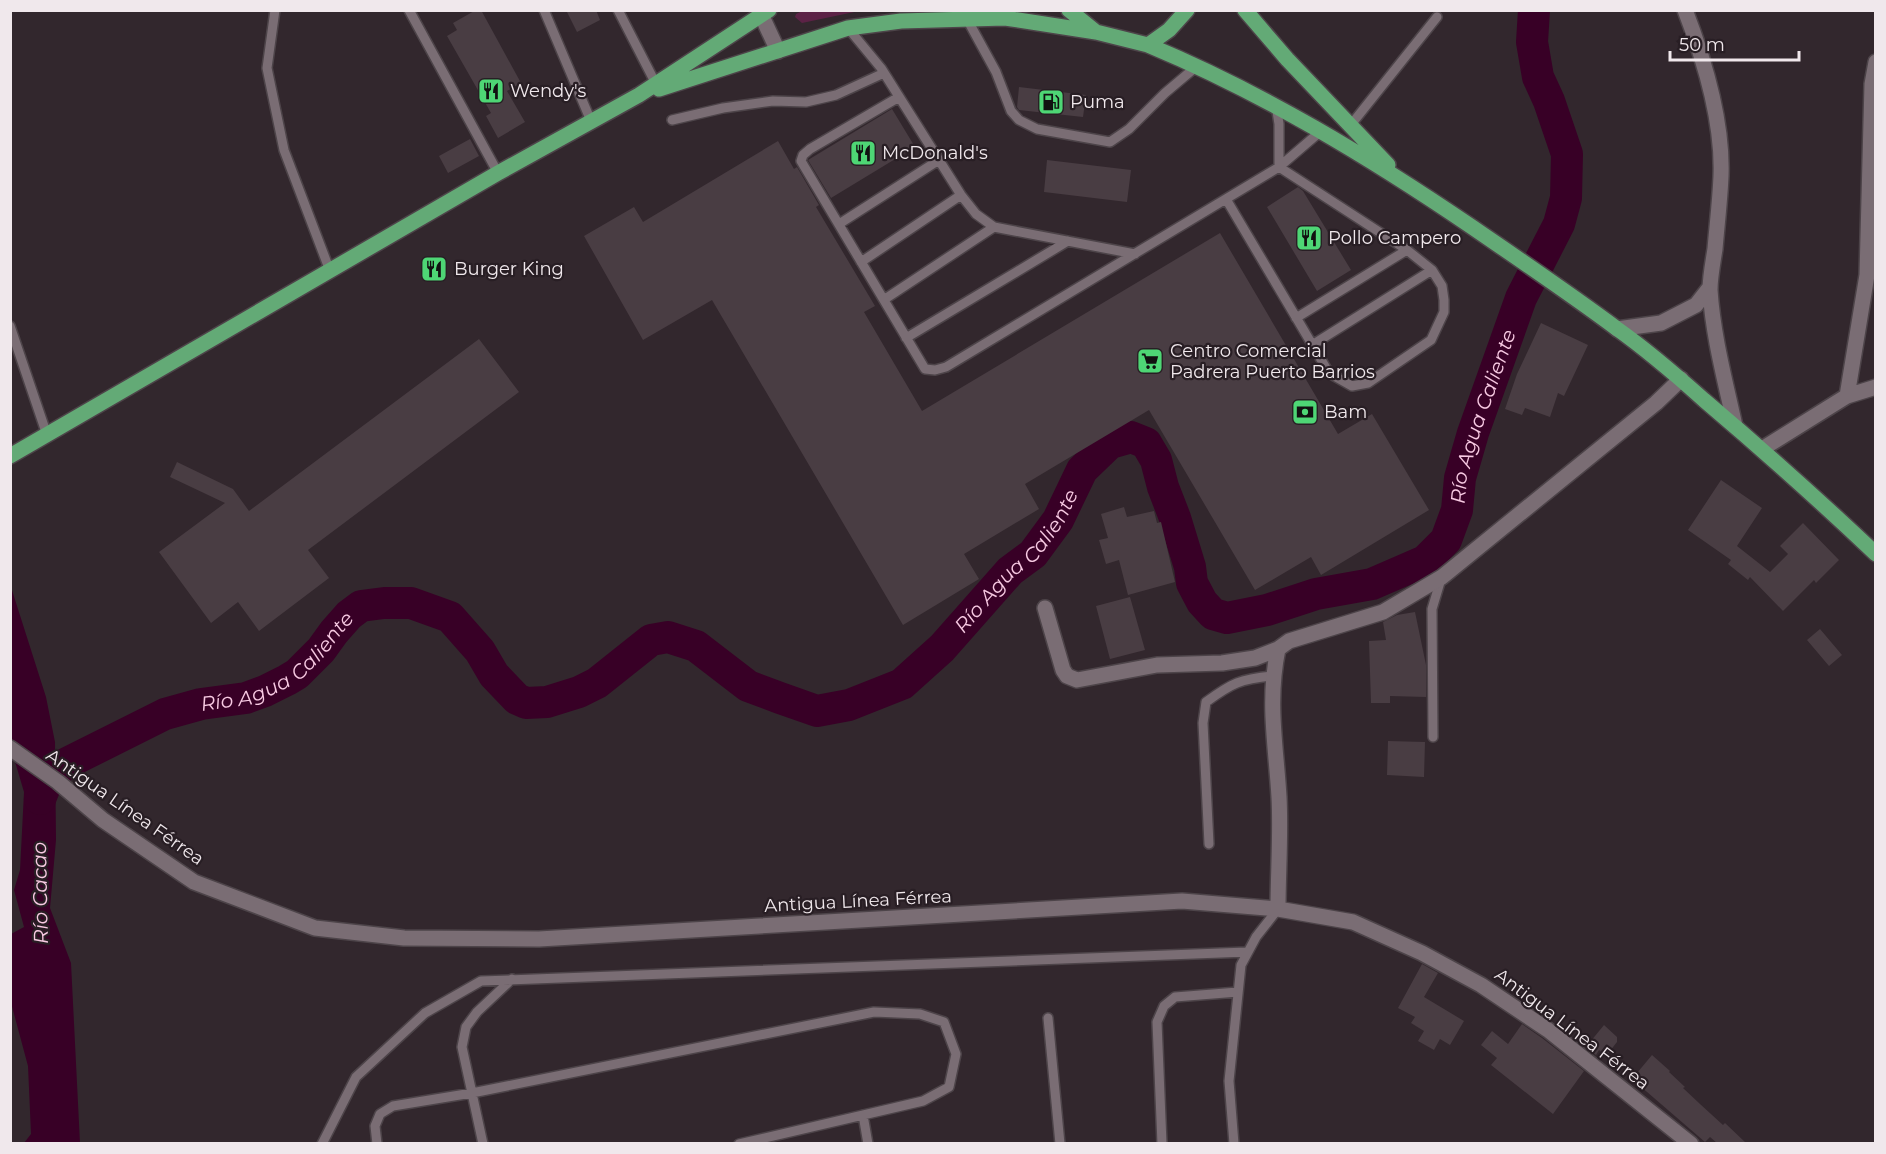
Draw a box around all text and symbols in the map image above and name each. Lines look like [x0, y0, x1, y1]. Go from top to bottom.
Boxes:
scale bar [1670, 24, 1799, 62]
text: 50 m [1679, 34, 1725, 56]
restaurant icon: Wendy's [476, 76, 506, 106]
place label: Wendy's [510, 80, 587, 102]
fuel station icon: Puma [1036, 87, 1066, 117]
place label: Puma [1070, 91, 1125, 113]
restaurant icon: McDonald's [848, 138, 878, 168]
place label: McDonald's [882, 142, 988, 164]
restaurant icon: Pollo Campero [1294, 223, 1324, 253]
place label: Pollo Campero [1328, 227, 1461, 249]
restaurant icon: Burger King [419, 254, 449, 284]
place label: Burger King [454, 258, 564, 280]
water label: Río Agua Caliente [1446, 326, 1521, 505]
place label: Centro Comercial Padrera Puerto Barrios [1170, 340, 1375, 383]
supermarket icon: Centro Comercial Padrera Puerto Barrios [1135, 346, 1165, 376]
bank icon: Bam [1290, 397, 1320, 427]
place label: Bam [1324, 401, 1367, 423]
water label: Río Agua Caliente [949, 485, 1083, 638]
water label: Río Agua Caliente [199, 607, 358, 716]
street label: Antigua Línea Férrea [42, 744, 208, 870]
water label: Río Cacao [27, 842, 53, 944]
street label: Antigua Línea Férrea [764, 885, 952, 917]
street label: Antigua Línea Férrea [1490, 964, 1654, 1094]

